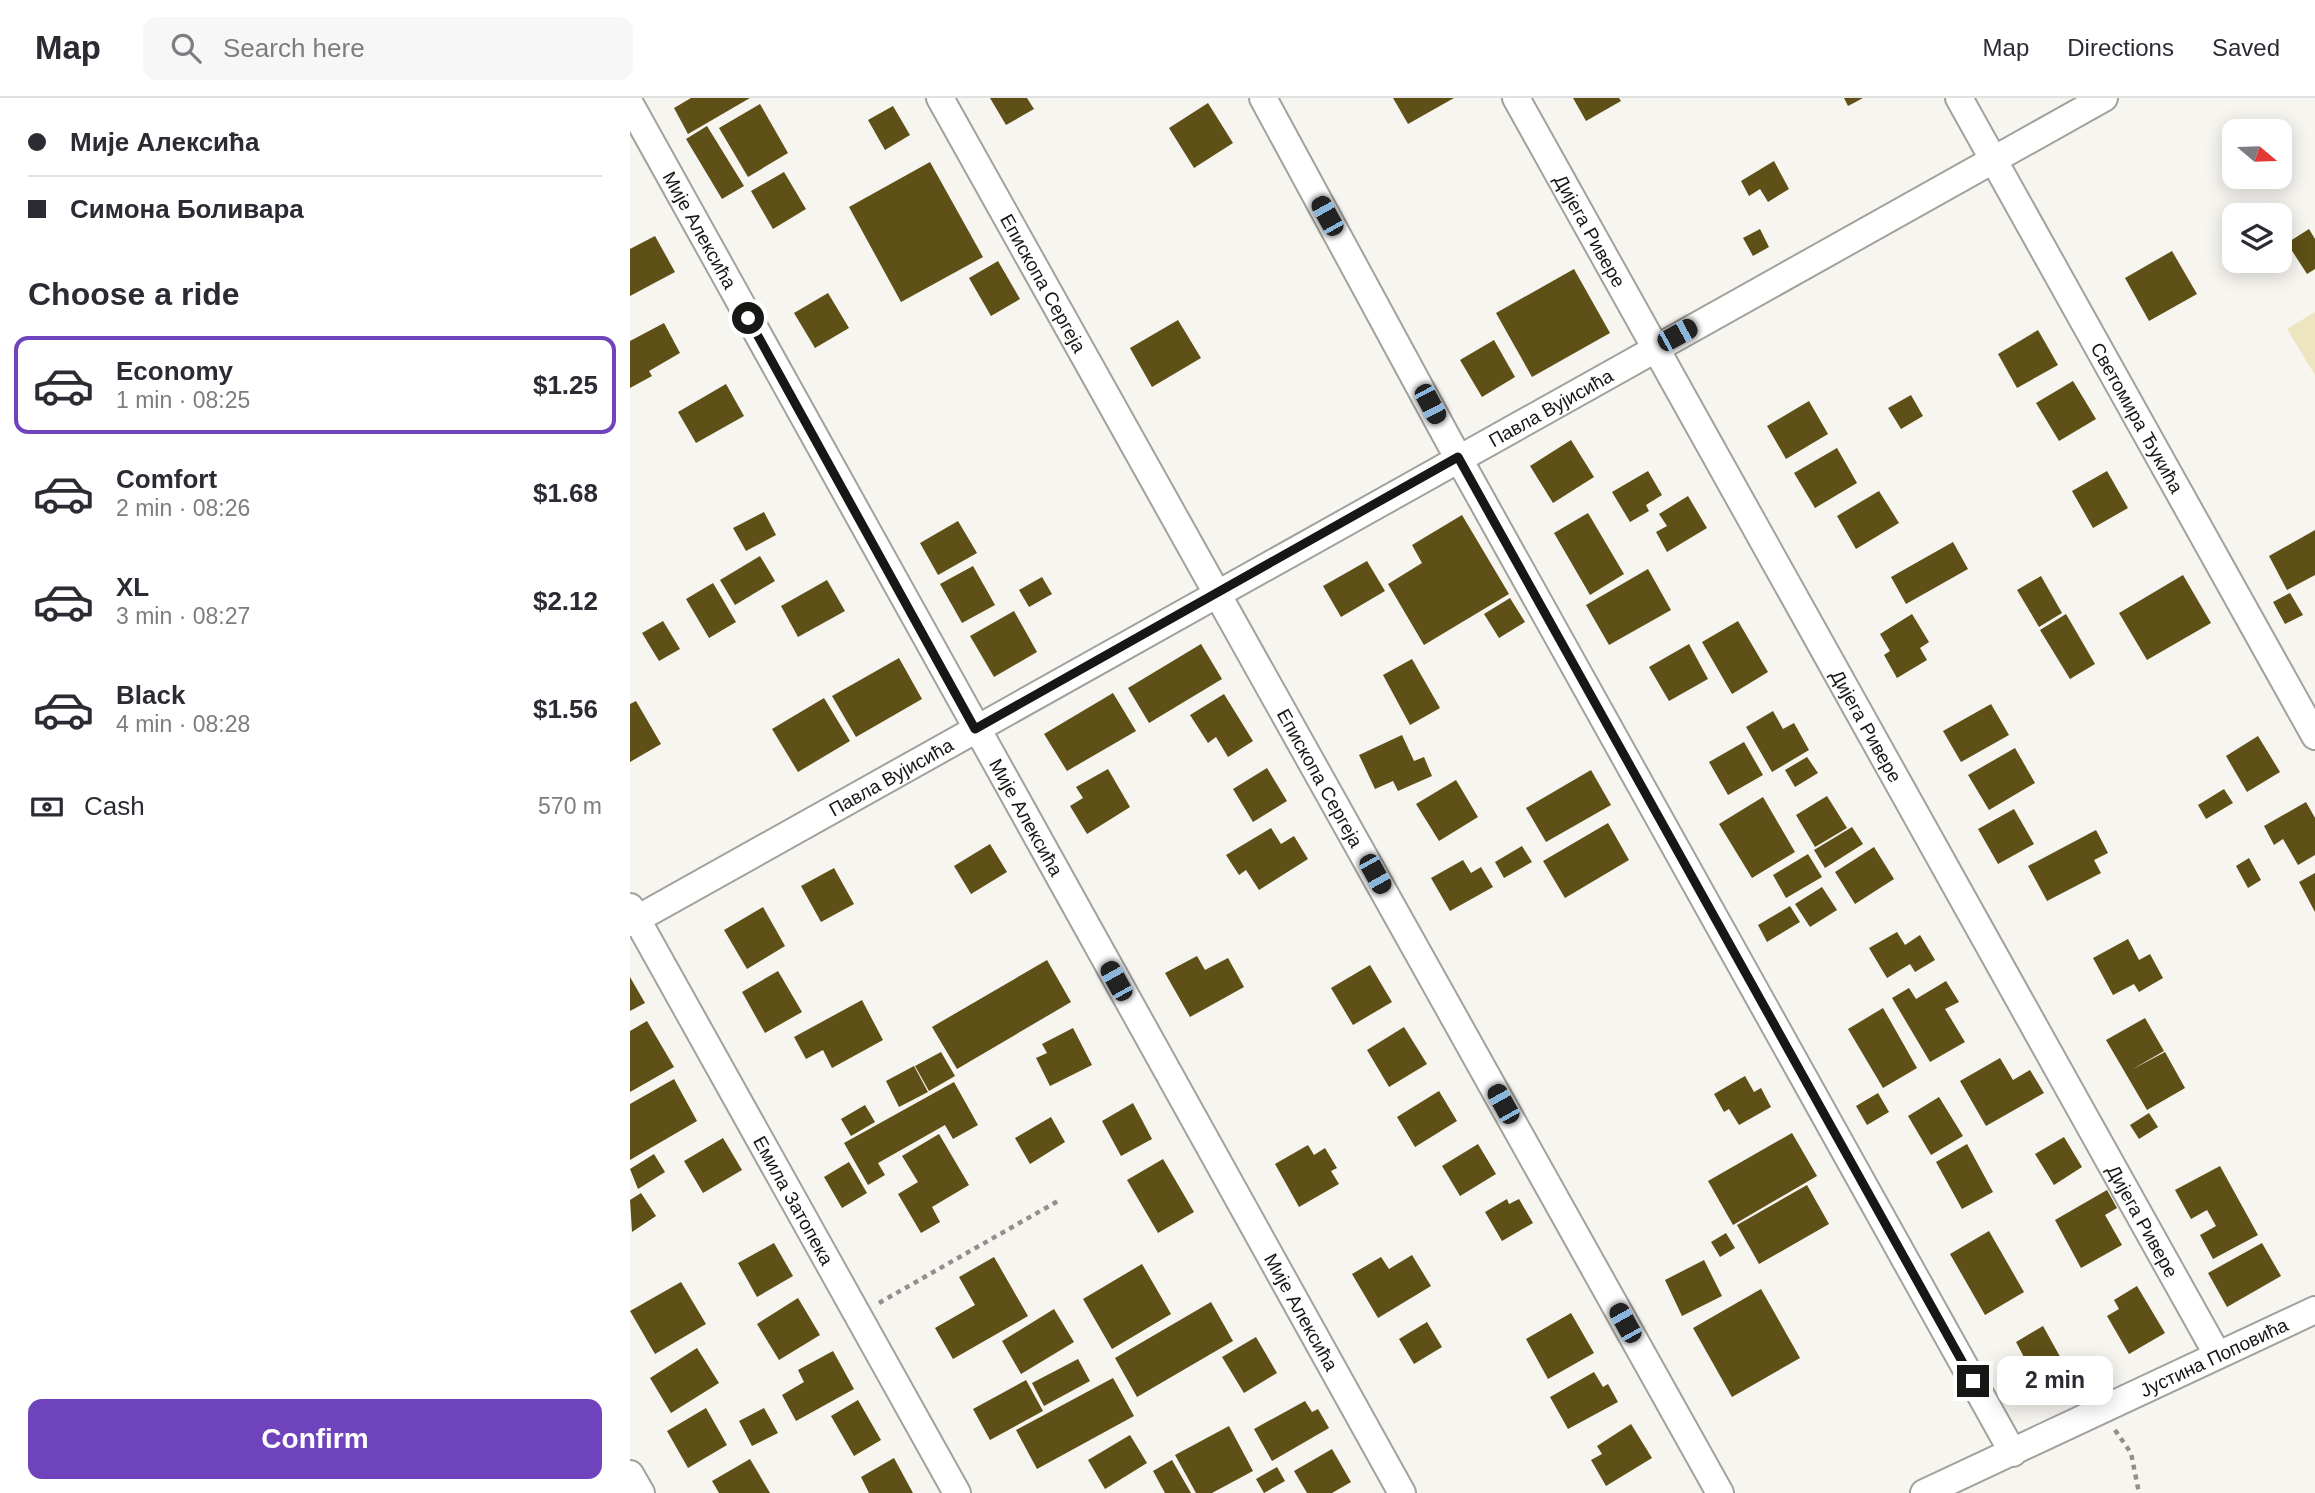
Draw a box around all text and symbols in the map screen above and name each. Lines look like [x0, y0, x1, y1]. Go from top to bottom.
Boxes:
search box [143, 17, 633, 80]
text: Map [35, 29, 101, 66]
icon: search [167, 29, 205, 67]
text: Search here [223, 33, 365, 63]
text: Map [1983, 34, 2029, 61]
text: Directions [2067, 34, 2174, 61]
text: Saved [2212, 34, 2280, 61]
north arrow [2222, 119, 2292, 189]
map controls [2222, 119, 2292, 273]
text: Мије Алексића [70, 127, 259, 157]
street label: Мије Алексића [659, 168, 741, 293]
street label: Дијега Ривере [1550, 171, 1629, 291]
car [1308, 193, 1347, 239]
text: Симона Боливара [70, 194, 304, 224]
button: layers [2222, 203, 2292, 273]
street label: Епископа Сергеја [996, 210, 1090, 356]
text: Choose a ride [28, 276, 240, 312]
route start [732, 302, 764, 334]
car [1654, 316, 1701, 354]
street label: Светомира Ђукића [2087, 339, 2187, 497]
icon: car [32, 354, 95, 417]
text: Economy [116, 356, 233, 386]
street label: Павла Вујисића [1485, 365, 1617, 451]
text: $1.25 [533, 370, 598, 400]
car [1411, 381, 1450, 427]
text: 1 min · 08:25 [116, 387, 250, 413]
icon: car [32, 462, 95, 525]
text: Comfort [116, 464, 217, 494]
text: $1.68 [533, 478, 598, 508]
text: 2 min · 08:26 [116, 495, 250, 521]
icon: car [32, 570, 95, 633]
text: XL [116, 572, 149, 602]
text: $2.12 [533, 586, 598, 616]
text: 3 min · 08:27 [116, 603, 250, 629]
street label: Дијега Ривере [1826, 666, 1906, 786]
icon: car [32, 678, 95, 741]
text: Black [116, 680, 185, 710]
text: $1.56 [533, 694, 598, 724]
street label: Епископа Сергеја [1273, 705, 1367, 851]
text: 4 min · 08:28 [116, 711, 250, 737]
street label: Павла Вујисића [825, 734, 957, 821]
street label: Мије Алексића [985, 755, 1067, 880]
icon: cash [28, 788, 66, 826]
text: Cash [84, 791, 145, 821]
text: 570 m [538, 793, 602, 819]
car [1356, 851, 1395, 897]
car [1097, 958, 1136, 1004]
car [1484, 1081, 1523, 1127]
street label: Емила Затопека [749, 1133, 838, 1269]
street label: Дијега Ривере [2103, 1161, 2182, 1281]
street label: Мије Алексића [1260, 1250, 1342, 1375]
car [1606, 1300, 1645, 1346]
street label: Јустина Поповића [2137, 1314, 2292, 1401]
callout: 2 min [1998, 1356, 2113, 1406]
route end [1957, 1365, 1989, 1397]
text: 2 min [2025, 1367, 2085, 1393]
button: Confirm [28, 1399, 602, 1479]

